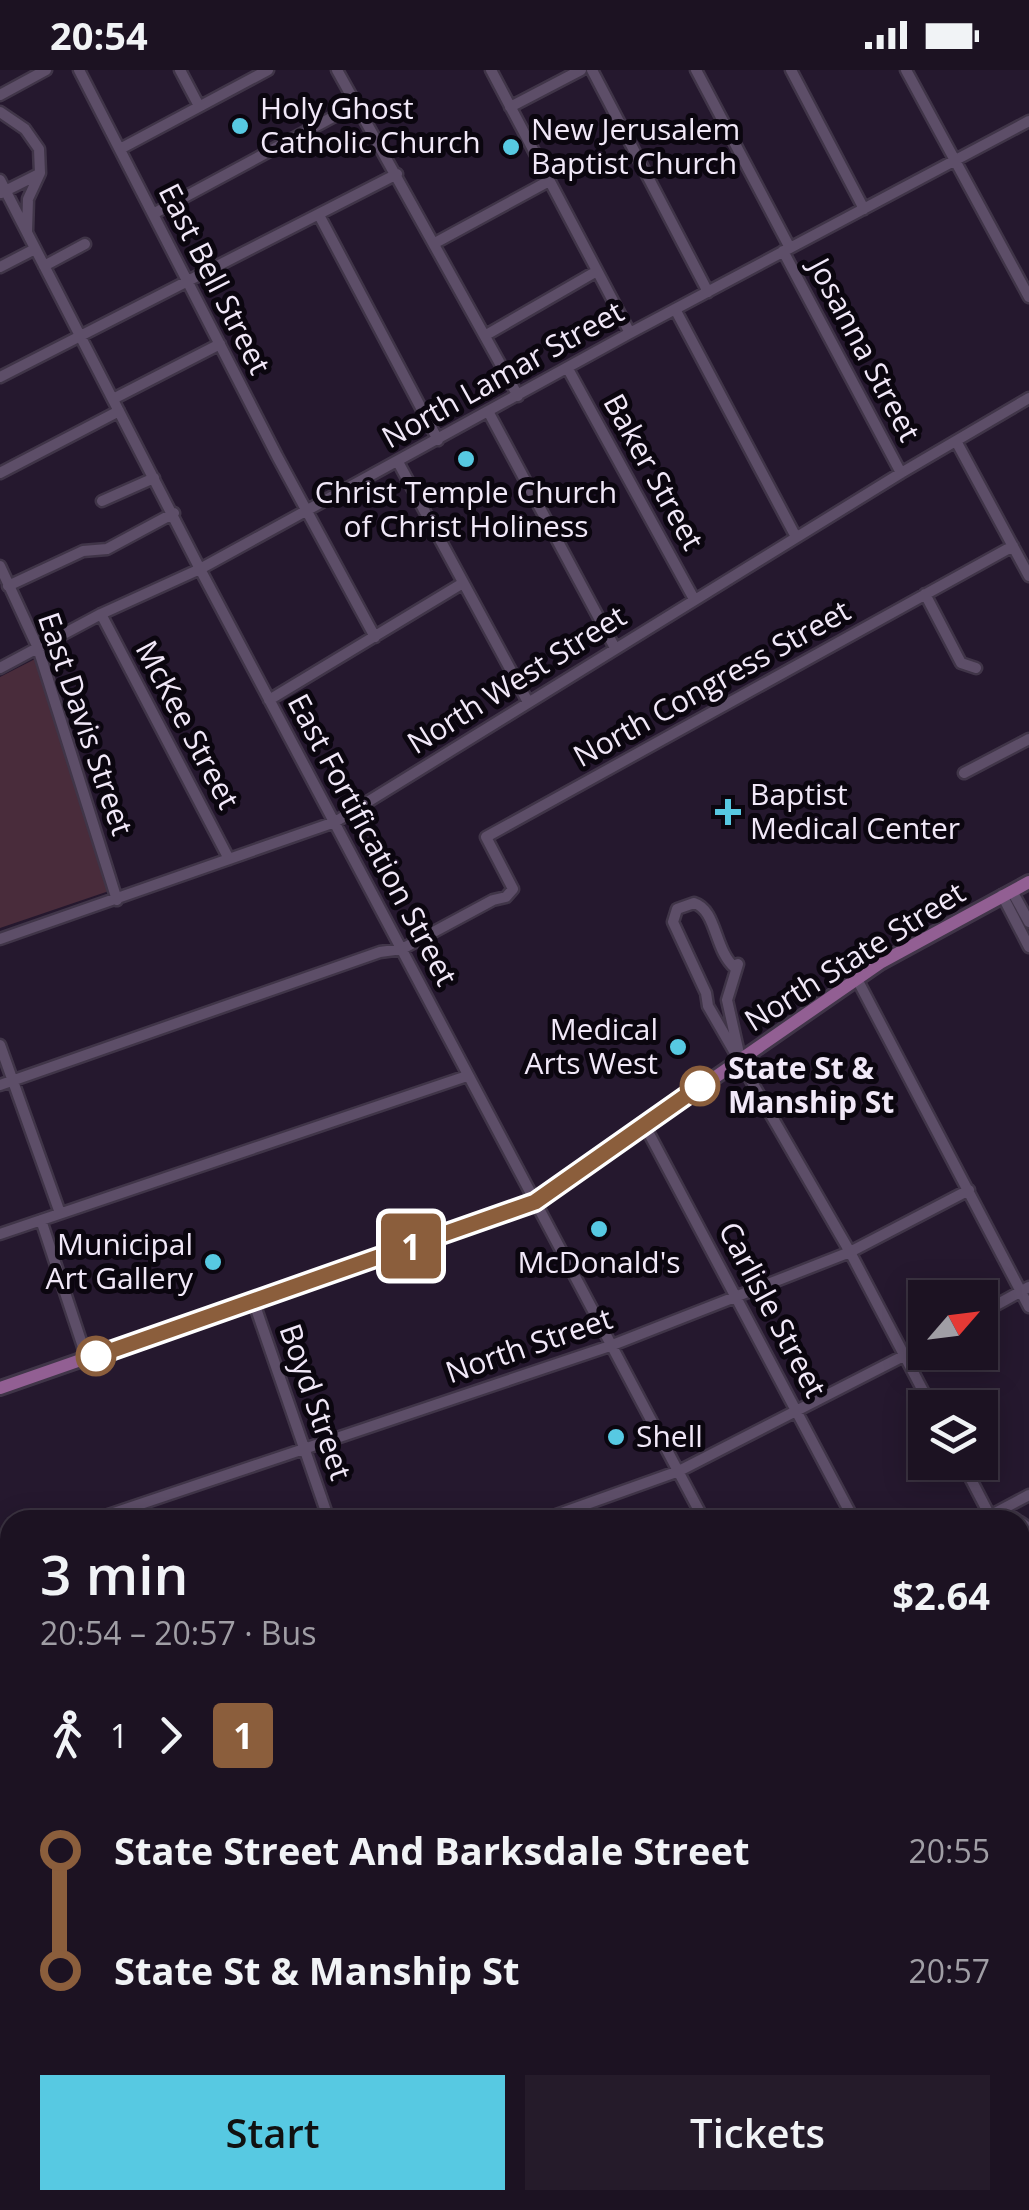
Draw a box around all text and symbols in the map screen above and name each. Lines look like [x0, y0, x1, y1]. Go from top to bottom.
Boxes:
text: 20:54 [50, 9, 148, 61]
place label: Holy Ghost Catholic Church [260, 87, 481, 162]
place label: New Jerusalem Baptist Church [531, 108, 740, 183]
marker: Holy Ghost Catholic Church [229, 115, 251, 137]
marker: New Jerusalem Baptist Church [500, 136, 522, 158]
street label: East Bell Street [150, 176, 281, 381]
street label: Josanna Street [798, 248, 931, 448]
street label: North Lamar Street [374, 290, 630, 457]
street label: Baker Street [595, 386, 714, 557]
marker: Christ Temple Church of Christ Holiness [455, 448, 477, 470]
place label: Christ Temple Church of Christ Holiness [315, 471, 617, 546]
street label: North Congress Street [565, 589, 857, 776]
street label: North West Street [399, 595, 633, 763]
street label: East Davis Street [29, 607, 144, 840]
street label: McKee Street [127, 633, 250, 816]
street label: East Fortification Street [279, 686, 468, 992]
place label: Baptist Medical Center [750, 773, 960, 848]
marker: Baptist Medical Center [715, 799, 741, 825]
street label: North State Street [736, 871, 972, 1040]
place label: Medical Arts West [524, 1008, 658, 1083]
marker: Medical Arts West [667, 1036, 689, 1058]
place label: State St & Manship St [728, 1047, 894, 1122]
marker: State St & Manship St [681, 1067, 719, 1105]
line badge: 1 [378, 1214, 444, 1278]
street label: Carlisle Street [710, 1214, 837, 1404]
marker: McDonald's [588, 1218, 610, 1240]
place label: Municipal Art Gallery [46, 1223, 194, 1298]
text: 1 [401, 1223, 421, 1270]
place label: McDonald's [517, 1241, 681, 1282]
marker: Municipal Art Gallery [202, 1251, 224, 1273]
north arrow [908, 1280, 998, 1370]
map controls [908, 1280, 998, 1480]
street label: North Street [440, 1297, 617, 1392]
street label: Boyd Street [271, 1318, 362, 1485]
unlabelled marker [77, 1337, 115, 1375]
button: layers [908, 1390, 998, 1480]
place label: Shell [636, 1415, 703, 1456]
marker: Shell [605, 1426, 627, 1448]
text: 3 min [40, 1536, 188, 1611]
text: $2.64 [892, 1569, 990, 1621]
text: 20:54 – 20:57 · Bus [40, 1611, 316, 1654]
icon: walk [40, 1708, 95, 1763]
icon: forward [143, 1708, 198, 1763]
text: 1 [233, 1712, 253, 1759]
text: 1 [110, 1714, 128, 1757]
text: State Street And Barksdale Street [114, 1824, 749, 1876]
text: 20:55 [908, 1829, 990, 1872]
text: State St & Manship St [114, 1944, 519, 1996]
text: 20:57 [908, 1949, 990, 1992]
button: Start [40, 2075, 505, 2190]
button: Tickets [525, 2075, 990, 2190]

